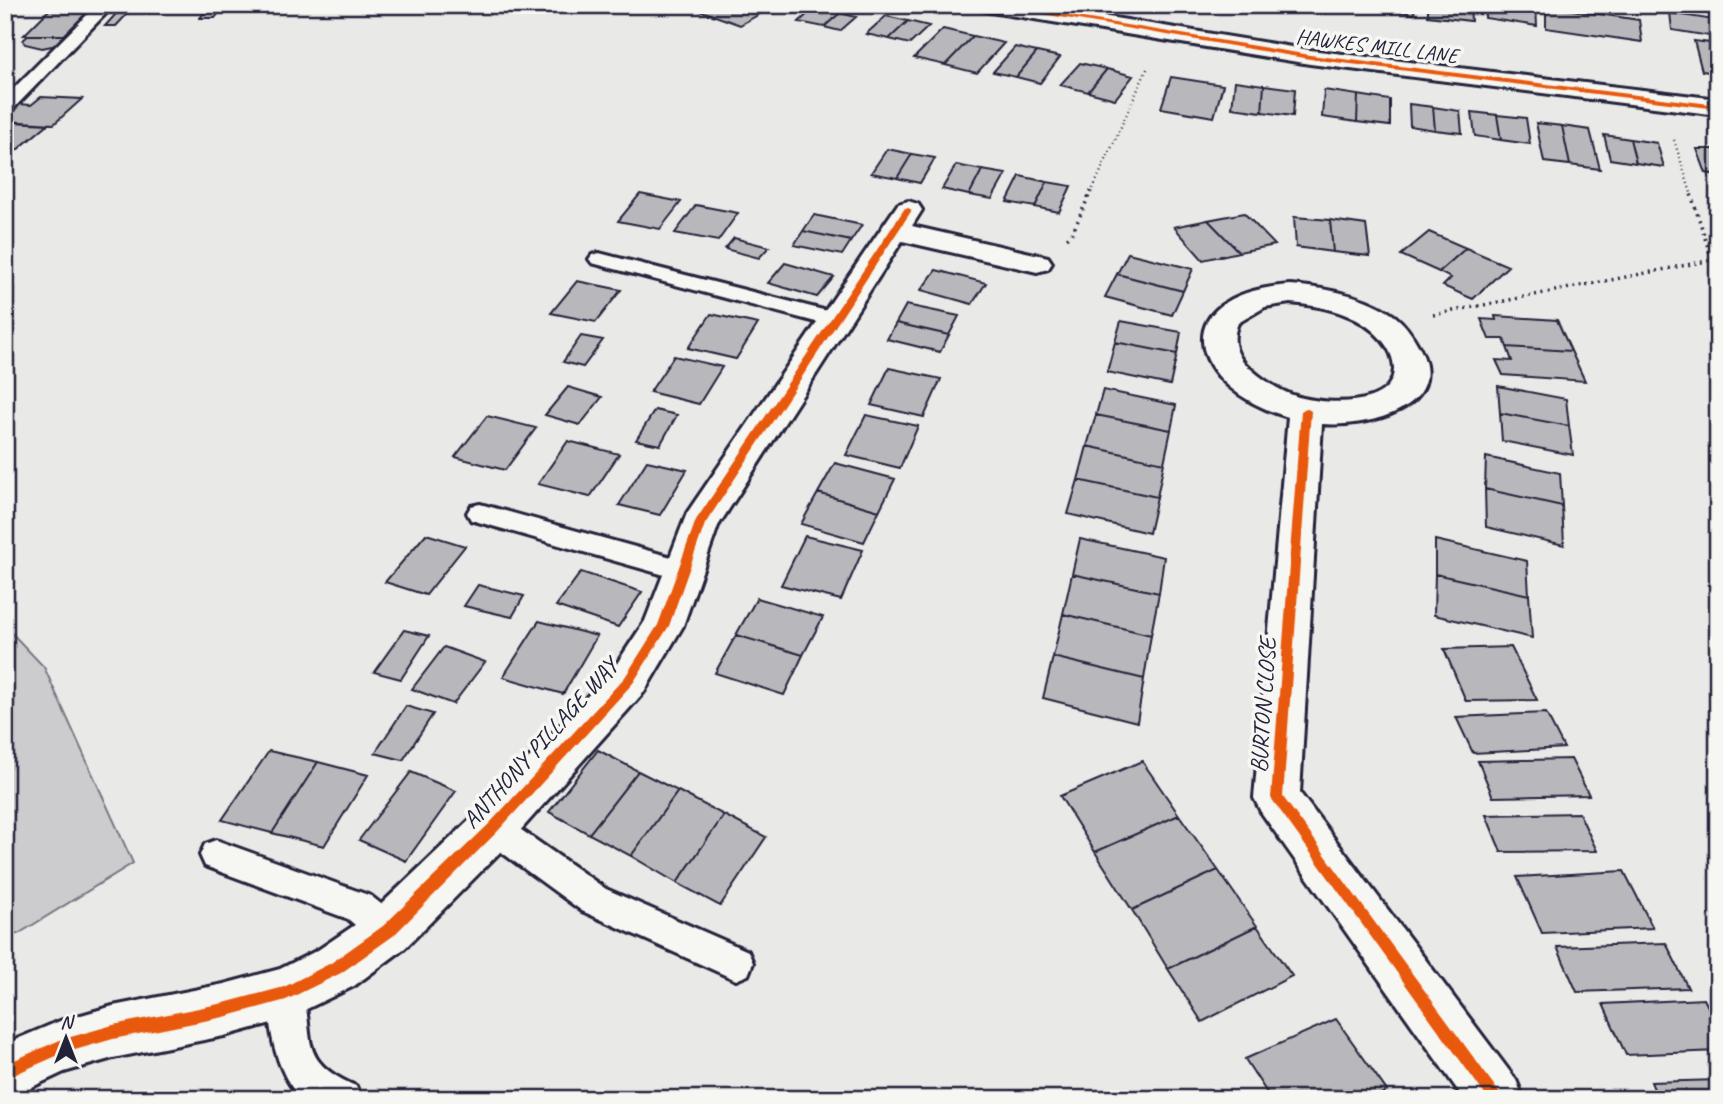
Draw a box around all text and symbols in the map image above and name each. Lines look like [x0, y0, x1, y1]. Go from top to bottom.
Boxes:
street label: HAWKES MILL LANE [1295, 23, 1462, 69]
street label: BURTON CLOSE [1243, 633, 1283, 773]
street label: ANTHONY PILLAGE WAY [456, 649, 627, 834]
north arrow [32, 1002, 102, 1072]
text: N [60, 1010, 75, 1034]

